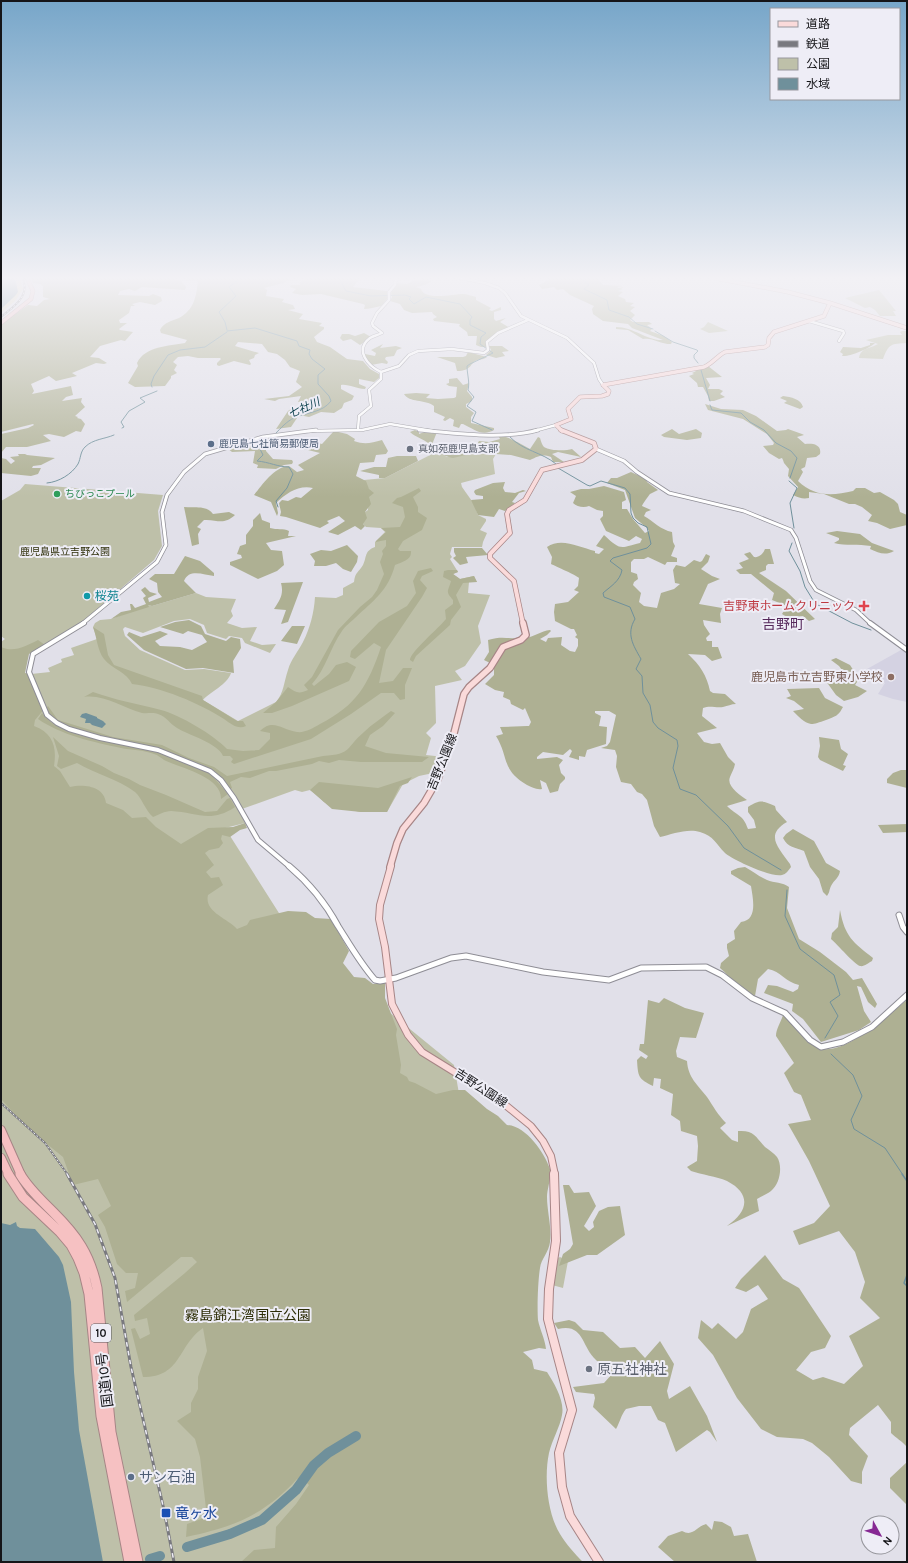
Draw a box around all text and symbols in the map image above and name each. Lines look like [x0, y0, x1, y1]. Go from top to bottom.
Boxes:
legend [770, 8, 900, 100]
text: 道路 [806, 17, 830, 31]
text: 鉄道 [806, 37, 830, 51]
text: 公園 [806, 57, 830, 71]
text: 水域 [806, 77, 830, 91]
water label: 七社川 [286, 395, 323, 421]
place label: 鹿児島七社簡易郵便局 [219, 438, 319, 450]
marker: 鹿児島七社簡易郵便局 [206, 439, 216, 449]
place label: 真如苑鹿児島支部 [418, 443, 498, 455]
marker: 真如苑鹿児島支部 [405, 444, 415, 454]
place label: ちびっこプール [65, 488, 135, 500]
marker: ちびっこプール [52, 489, 62, 499]
park label: 鹿児島県立吉野公園 [20, 546, 110, 558]
place label: 桜苑 [95, 589, 119, 603]
marker: 桜苑 [82, 591, 92, 601]
place label: 吉野東ホームクリニック [723, 599, 855, 613]
marker: 吉野東ホームクリニック [858, 600, 870, 612]
district label: 吉野町 [762, 616, 804, 633]
place label: 鹿児島市立吉野東小学校 [751, 670, 883, 684]
marker: 鹿児島市立吉野東小学校 [886, 672, 896, 682]
street label: 吉野公園線 [424, 732, 460, 792]
street label: 吉野公園線 [452, 1066, 510, 1110]
park label: 霧島錦江湾国立公園 [185, 1307, 311, 1324]
road number: 10 [91, 1324, 111, 1342]
street label: 国道10号 [93, 1352, 117, 1408]
place label: 原五社神社 [597, 1361, 667, 1378]
marker: 原五社神社 [584, 1364, 594, 1374]
place label: サン石油 [139, 1469, 195, 1486]
marker: サン石油 [126, 1472, 136, 1482]
place label: 竜ヶ水 [175, 1505, 217, 1522]
marker: 竜ヶ水 [160, 1507, 172, 1519]
north arrow [860, 1515, 900, 1555]
text: N [880, 1534, 895, 1548]

